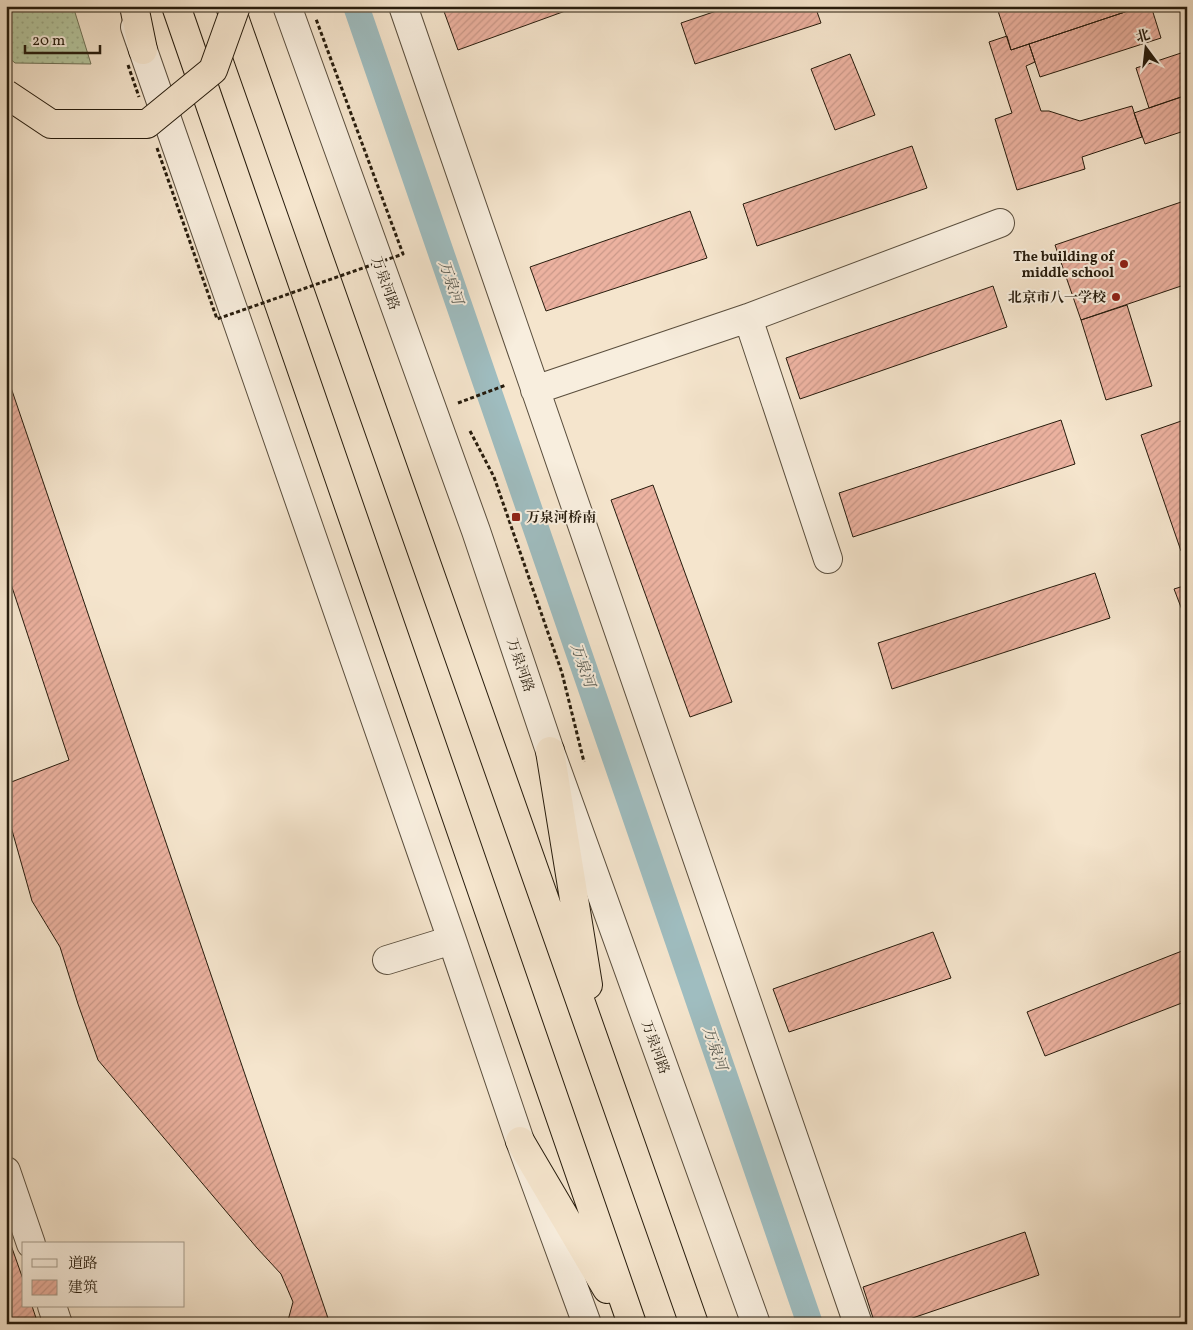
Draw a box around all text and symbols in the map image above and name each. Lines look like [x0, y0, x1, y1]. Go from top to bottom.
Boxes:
scale bar [25, 22, 100, 54]
north arrow [1120, 22, 1170, 72]
text: 北 [1134, 26, 1152, 48]
text: 20 m [32, 31, 65, 52]
place label: The building of middle school [1013, 248, 1115, 283]
street label: 万泉河路 [366, 254, 403, 313]
water label: 万泉河 [432, 258, 468, 310]
marker: The building of middle school [1118, 258, 1130, 270]
place label: 北京市八一学校 [1008, 289, 1106, 308]
marker: 北京市八一学校 [1110, 291, 1122, 303]
place label: 万泉河桥南 [526, 509, 596, 528]
marker: 万泉河桥南 [510, 511, 522, 523]
street label: 万泉河路 [501, 636, 538, 695]
water label: 万泉河 [564, 641, 600, 693]
street label: 万泉河路 [636, 1018, 673, 1077]
water label: 万泉河 [696, 1024, 732, 1076]
legend [22, 1242, 185, 1308]
text: 道路 [68, 1254, 98, 1275]
text: 建筑 [68, 1278, 98, 1299]

